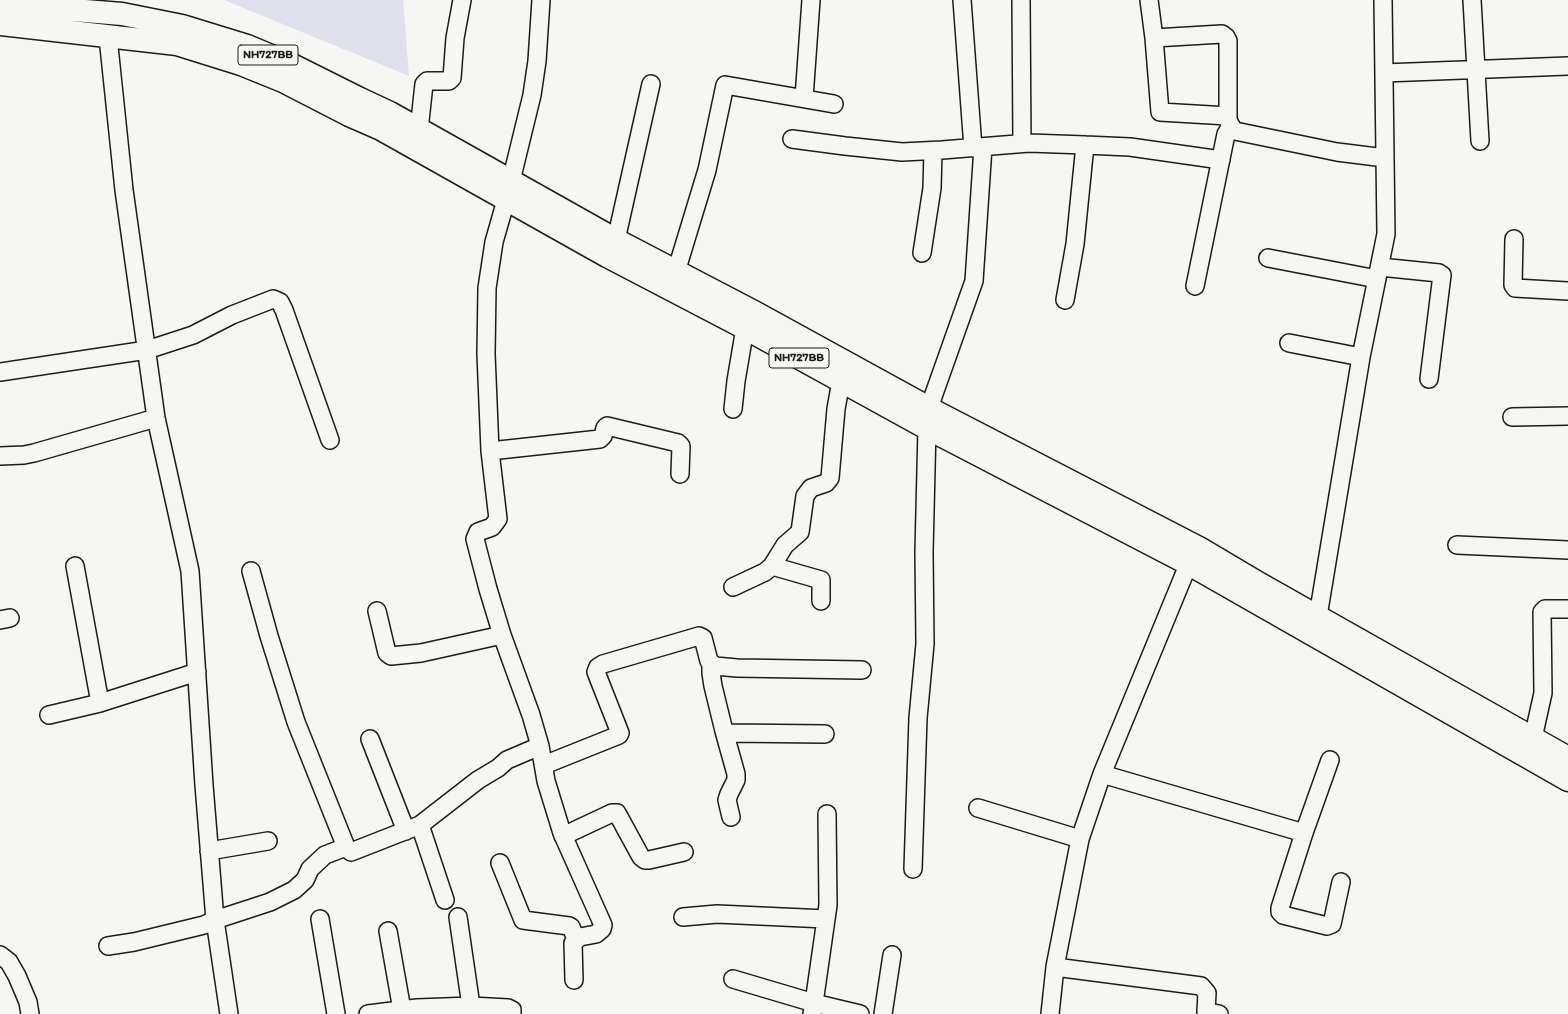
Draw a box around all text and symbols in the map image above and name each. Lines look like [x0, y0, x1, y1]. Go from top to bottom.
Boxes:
road number: NH727BB [238, 45, 298, 65]
road number: NH727BB [769, 348, 829, 368]

